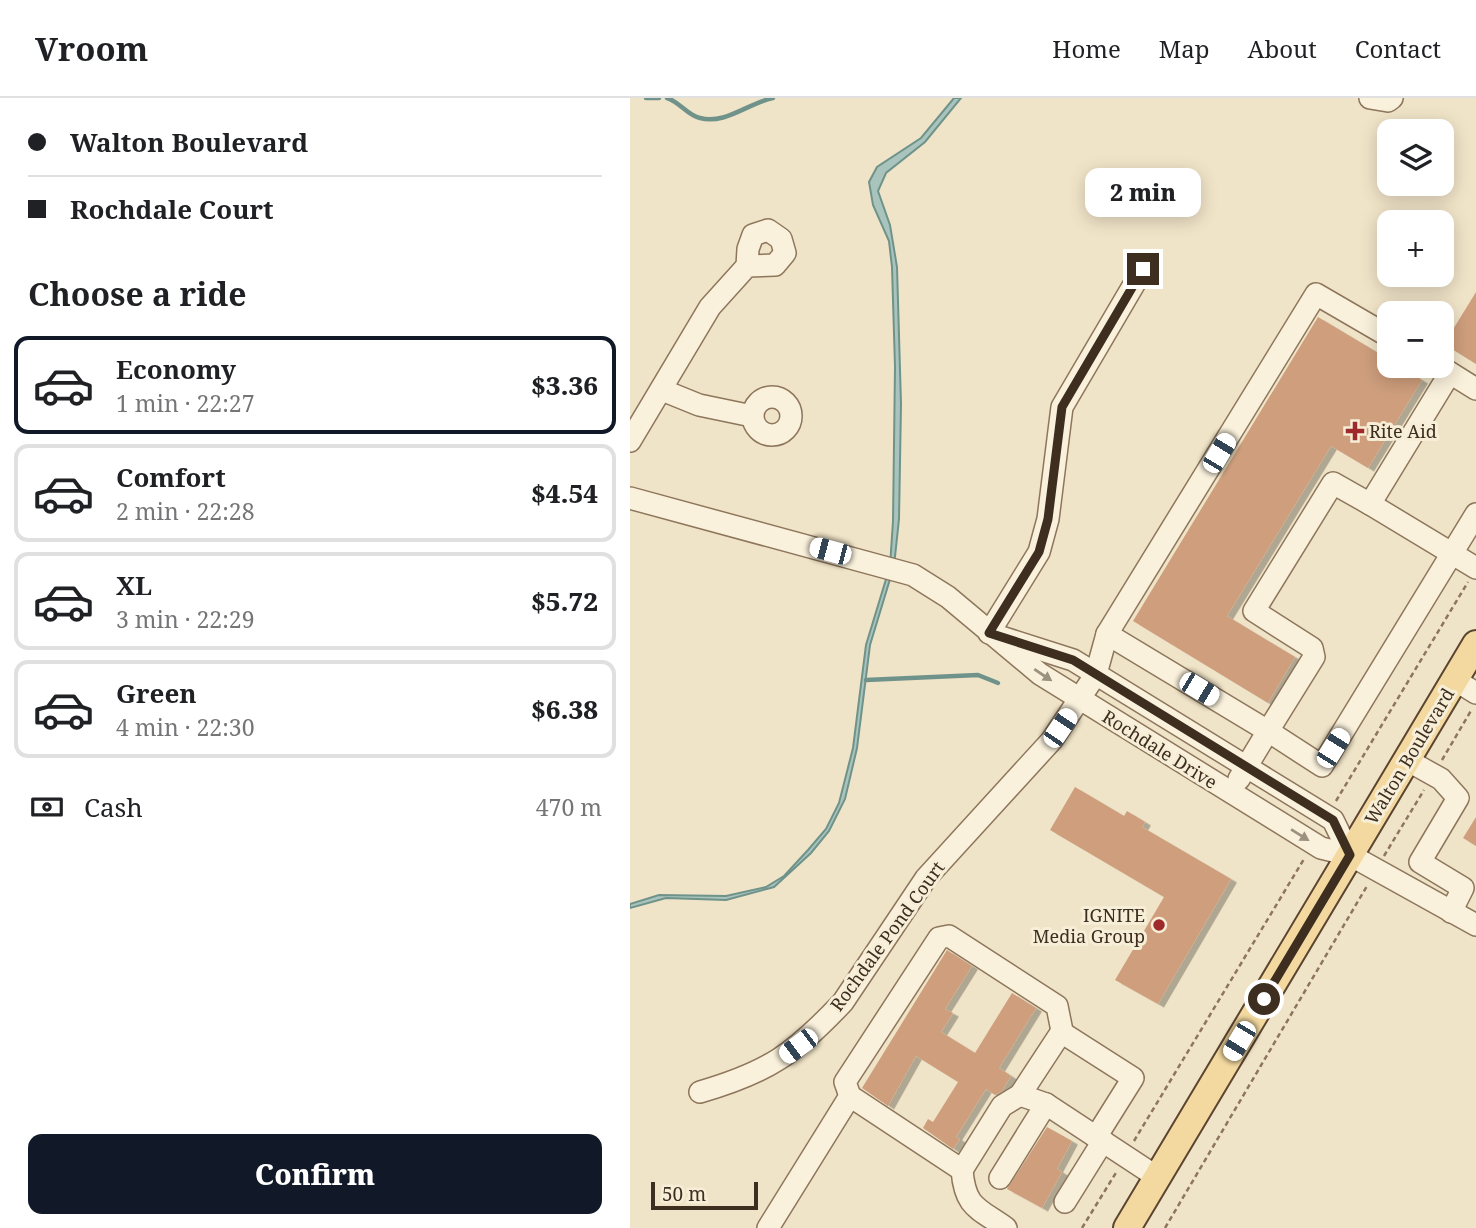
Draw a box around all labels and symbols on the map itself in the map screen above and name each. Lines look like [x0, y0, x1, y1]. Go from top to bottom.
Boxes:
callout: 2 min [1085, 167, 1201, 216]
route end [1127, 253, 1159, 285]
place label: Rite Aid [1369, 419, 1437, 443]
marker: Rite Aid [1347, 423, 1363, 439]
car [1200, 430, 1239, 476]
car [807, 535, 854, 567]
one-way arrow [1034, 668, 1052, 682]
car [1176, 669, 1223, 709]
street label: Walton Boulevard [1359, 683, 1459, 829]
street label: Rochdale Drive [1098, 704, 1222, 794]
car [1040, 705, 1081, 751]
car [1313, 725, 1354, 771]
one-way arrow [1290, 829, 1310, 842]
street label: Rochdale Pond Court [824, 856, 950, 1016]
place label: IGNITE Media Group [1033, 903, 1145, 948]
marker: IGNITE Media Group [1151, 917, 1167, 933]
route start [1248, 983, 1280, 1015]
car [1220, 1018, 1259, 1064]
car [775, 1025, 822, 1067]
scale bar [651, 1179, 758, 1211]

